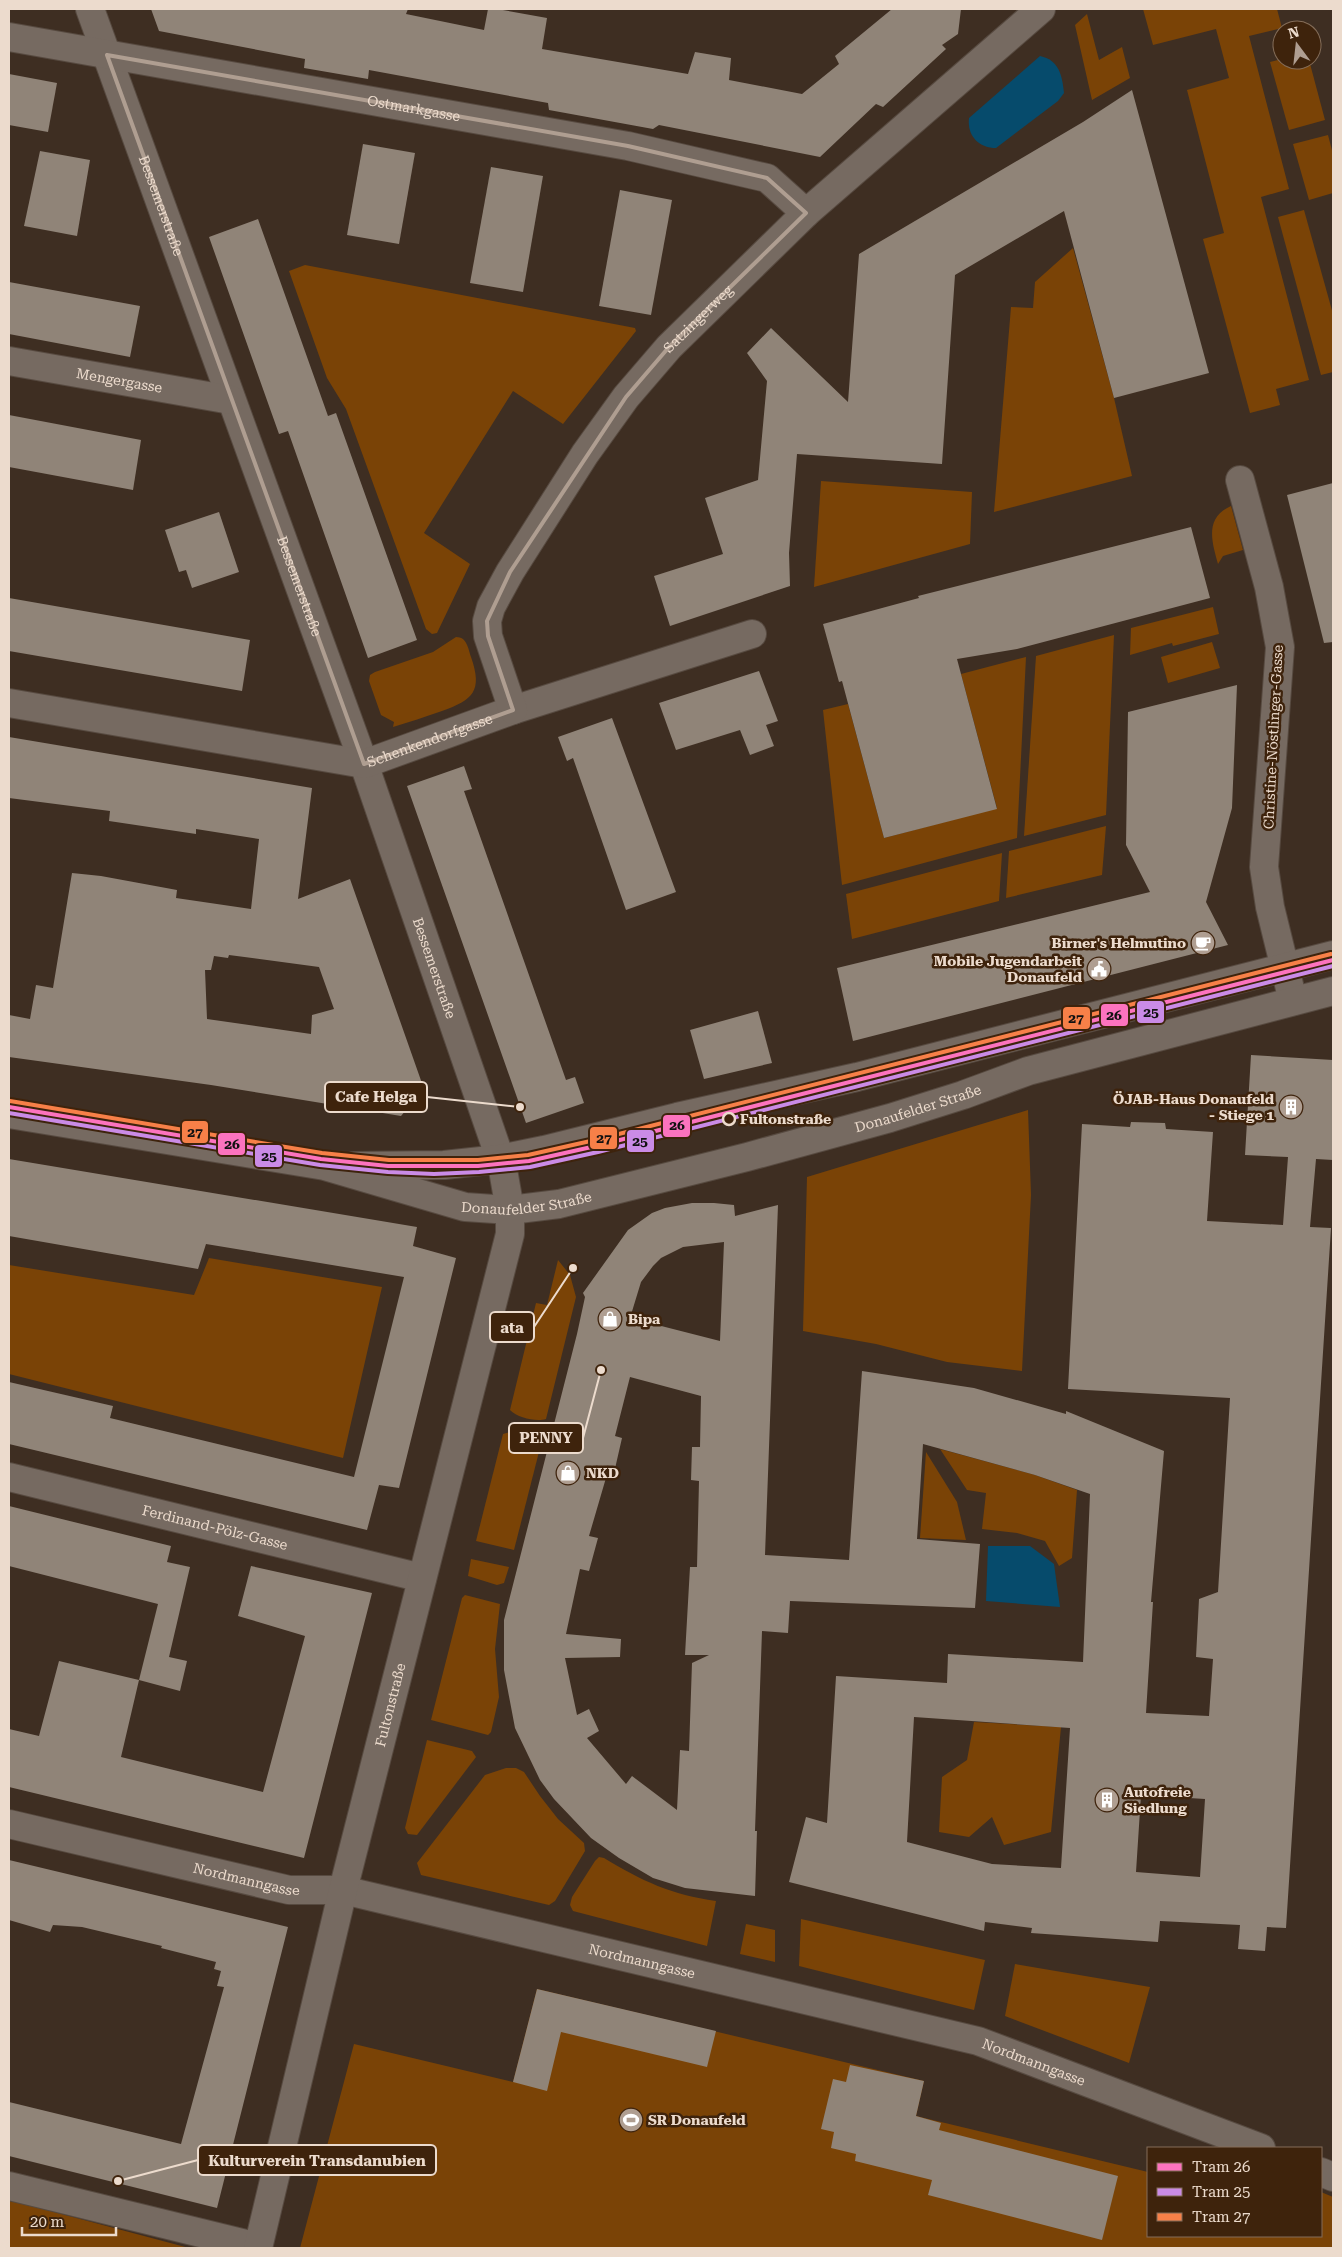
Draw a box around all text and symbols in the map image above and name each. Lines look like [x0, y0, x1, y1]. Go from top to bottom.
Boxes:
north arrow [1272, 20, 1322, 70]
text: N [1286, 23, 1301, 42]
street label: Ostmarkgasse [366, 92, 462, 124]
street label: Bessemerstraße [136, 153, 187, 258]
street label: Satzingerweg [660, 281, 736, 356]
street label: Mengergasse [75, 365, 164, 396]
street label: Bessemerstraße [274, 534, 325, 639]
street label: Christine-Nöstlinger-Gasse [1260, 644, 1286, 830]
street label: Schenkendorfgasse [365, 710, 495, 770]
street label: Bessemerstraße [410, 915, 459, 1021]
cafe icon: Birner's Helmutino [1190, 930, 1216, 956]
place label: Birner's Helmutino [1052, 935, 1186, 951]
place label: Mobile Jugendarbeit Donaufeld [934, 953, 1083, 985]
public building icon: Mobile Jugendarbeit Donaufeld [1086, 956, 1112, 982]
line badge: 25 [1136, 1000, 1165, 1024]
line badge: 26 [1100, 1003, 1129, 1027]
text: 25 [1143, 1004, 1159, 1020]
line badge: 27 [1062, 1006, 1091, 1030]
text: 26 [1106, 1007, 1122, 1023]
text: 27 [1068, 1010, 1084, 1026]
street label: Donaufelder Straße [853, 1081, 984, 1135]
callout: Cafe Helga [325, 1082, 427, 1112]
text: Cafe Helga [335, 1088, 417, 1106]
place label: ÖJAB-Haus Donaufeld - Stiege 1 [1113, 1091, 1275, 1123]
building icon: ÖJAB-Haus Donaufeld - Stiege 1 [1278, 1094, 1304, 1120]
place label: Fultonstraße [740, 1111, 831, 1127]
marker: Fultonstraße [722, 1112, 736, 1126]
line badge: 26 [662, 1114, 691, 1138]
text: 26 [669, 1117, 685, 1133]
line badge: 27 [181, 1120, 209, 1144]
text: 27 [187, 1124, 203, 1140]
line badge: 27 [589, 1126, 618, 1150]
line badge: 25 [626, 1129, 655, 1153]
text: 27 [596, 1130, 612, 1146]
line badge: 26 [217, 1132, 246, 1156]
text: 25 [632, 1133, 648, 1149]
text: 26 [224, 1136, 240, 1152]
line badge: 25 [254, 1144, 283, 1168]
text: 25 [261, 1148, 277, 1164]
street label: Donaufelder Straße [461, 1188, 593, 1218]
shop icon: Bipa [597, 1306, 623, 1332]
place label: Bipa [628, 1311, 661, 1327]
callout: ata [490, 1312, 534, 1342]
text: ata [500, 1319, 524, 1337]
callout: PENNY [509, 1423, 583, 1453]
text: PENNY [519, 1429, 573, 1447]
shop icon: NKD [555, 1460, 581, 1486]
place label: NKD [586, 1465, 619, 1481]
street label: Ferdinand-Pölz-Gasse [140, 1502, 290, 1553]
street label: Fultonstraße [372, 1661, 409, 1748]
place label: Autofreie Siedlung [1124, 1784, 1191, 1816]
building icon: Autofreie Siedlung [1094, 1787, 1120, 1813]
street label: Nordmanngasse [192, 1860, 300, 1899]
street label: Nordmanngasse [587, 1941, 697, 1982]
street label: Nordmanngasse [980, 2035, 1088, 2089]
sports icon: SR Donaufeld [618, 2107, 644, 2133]
place label: SR Donaufeld [648, 2112, 746, 2128]
callout: Kulturverein Transdanubien [198, 2145, 436, 2175]
legend [1147, 2147, 1322, 2237]
text: Kulturverein Transdanubien [208, 2152, 426, 2170]
text: Tram 26 [1192, 2158, 1250, 2176]
text: Tram 25 [1192, 2183, 1250, 2201]
scale bar [22, 2204, 116, 2236]
text: Tram 27 [1192, 2208, 1250, 2226]
text: 20 m [30, 2213, 65, 2231]

